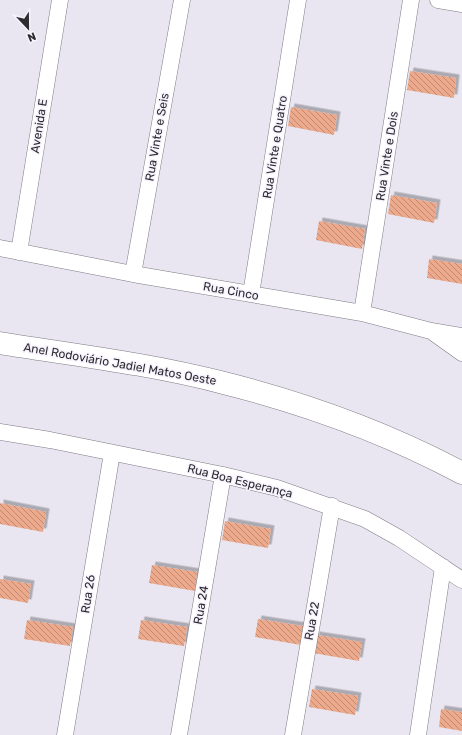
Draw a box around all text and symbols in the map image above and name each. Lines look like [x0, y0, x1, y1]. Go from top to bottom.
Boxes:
north arrow [8, 8, 48, 48]
text: N [25, 29, 38, 44]
street label: Rua Vinte e Seis [142, 92, 172, 182]
street label: Rua Vinte e Quatro [260, 94, 290, 200]
street label: Avenida E [28, 98, 50, 154]
street label: Rua Vinte e Dois [373, 110, 401, 202]
street label: Rua Cinco [202, 279, 260, 303]
street label: Anel Rodoviário Jadiel Matos Oeste [22, 340, 218, 388]
street label: Rua Boa Esperança [186, 461, 294, 501]
street label: Rua 26 [78, 574, 98, 614]
street label: Rua 24 [191, 584, 211, 625]
street label: Rua 22 [302, 601, 322, 641]

